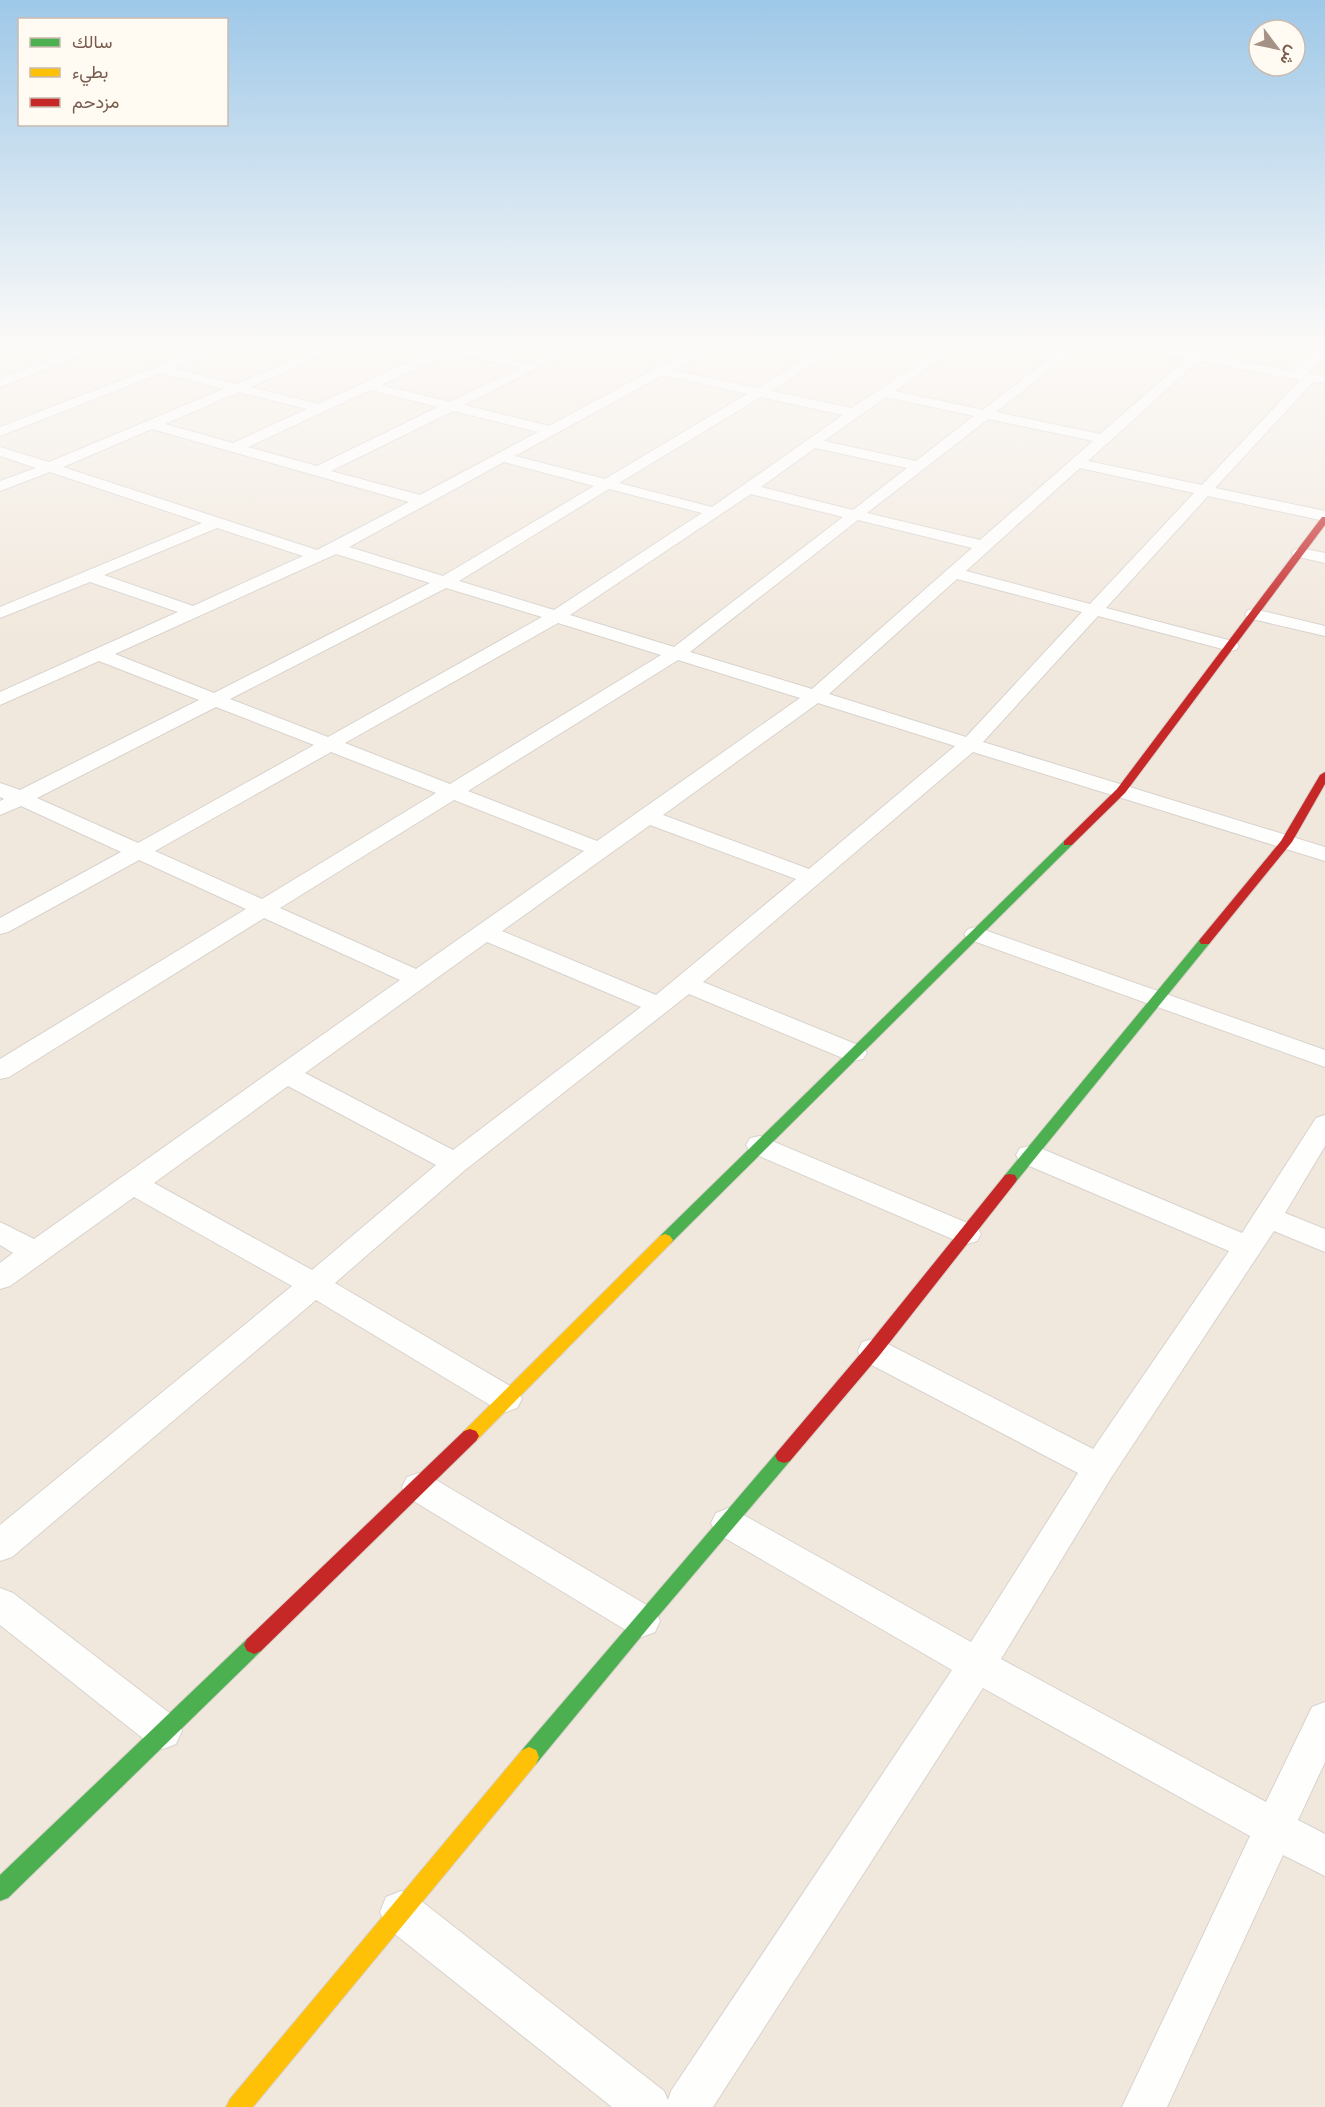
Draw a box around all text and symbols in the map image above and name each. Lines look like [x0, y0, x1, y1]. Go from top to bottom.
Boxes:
legend [18, 18, 228, 126]
north arrow [1247, 18, 1307, 78]
text: سالك [72, 30, 112, 52]
text: ش [1276, 42, 1303, 69]
text: بطيء [72, 60, 108, 87]
text: مزدحم [72, 90, 119, 114]

